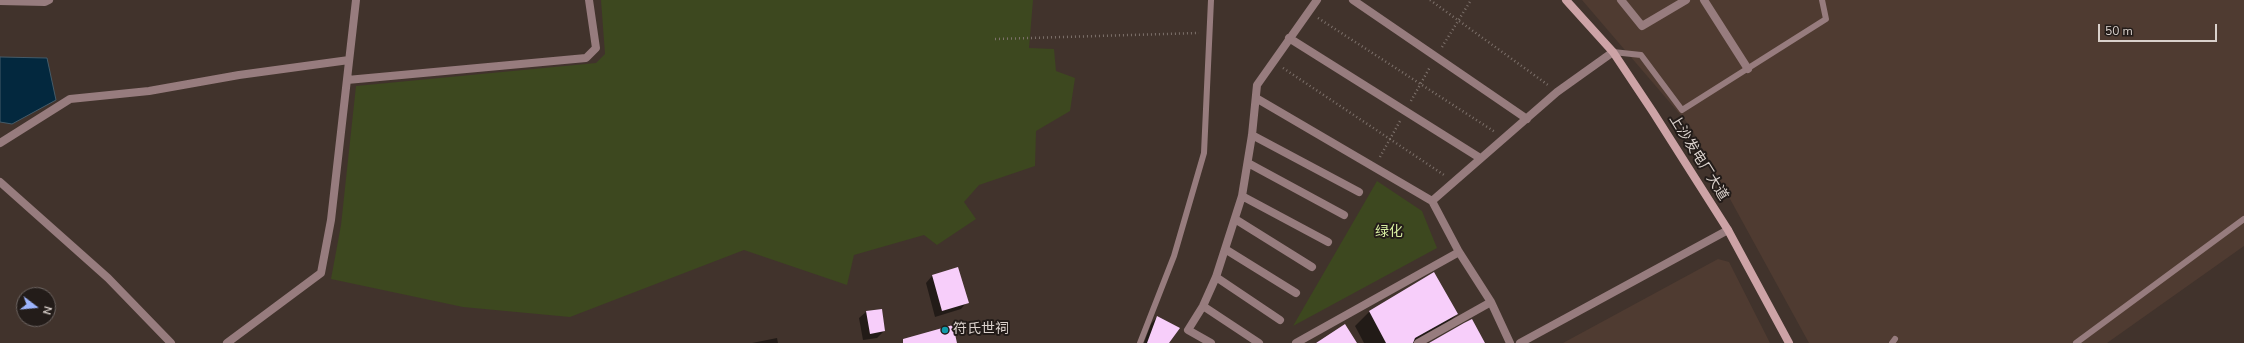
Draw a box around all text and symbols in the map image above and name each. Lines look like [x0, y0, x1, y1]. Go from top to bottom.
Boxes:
scale bar [2100, 16, 2219, 42]
text: 50 m [2105, 23, 2133, 39]
street label: 上沙发电厂大道 [1665, 112, 1731, 204]
park label: 绿化 [1375, 225, 1403, 241]
north arrow [16, 287, 56, 327]
text: N [39, 304, 55, 316]
place label: 符氏世祠 [953, 322, 1009, 338]
marker: 符氏世祠 [940, 325, 950, 335]

